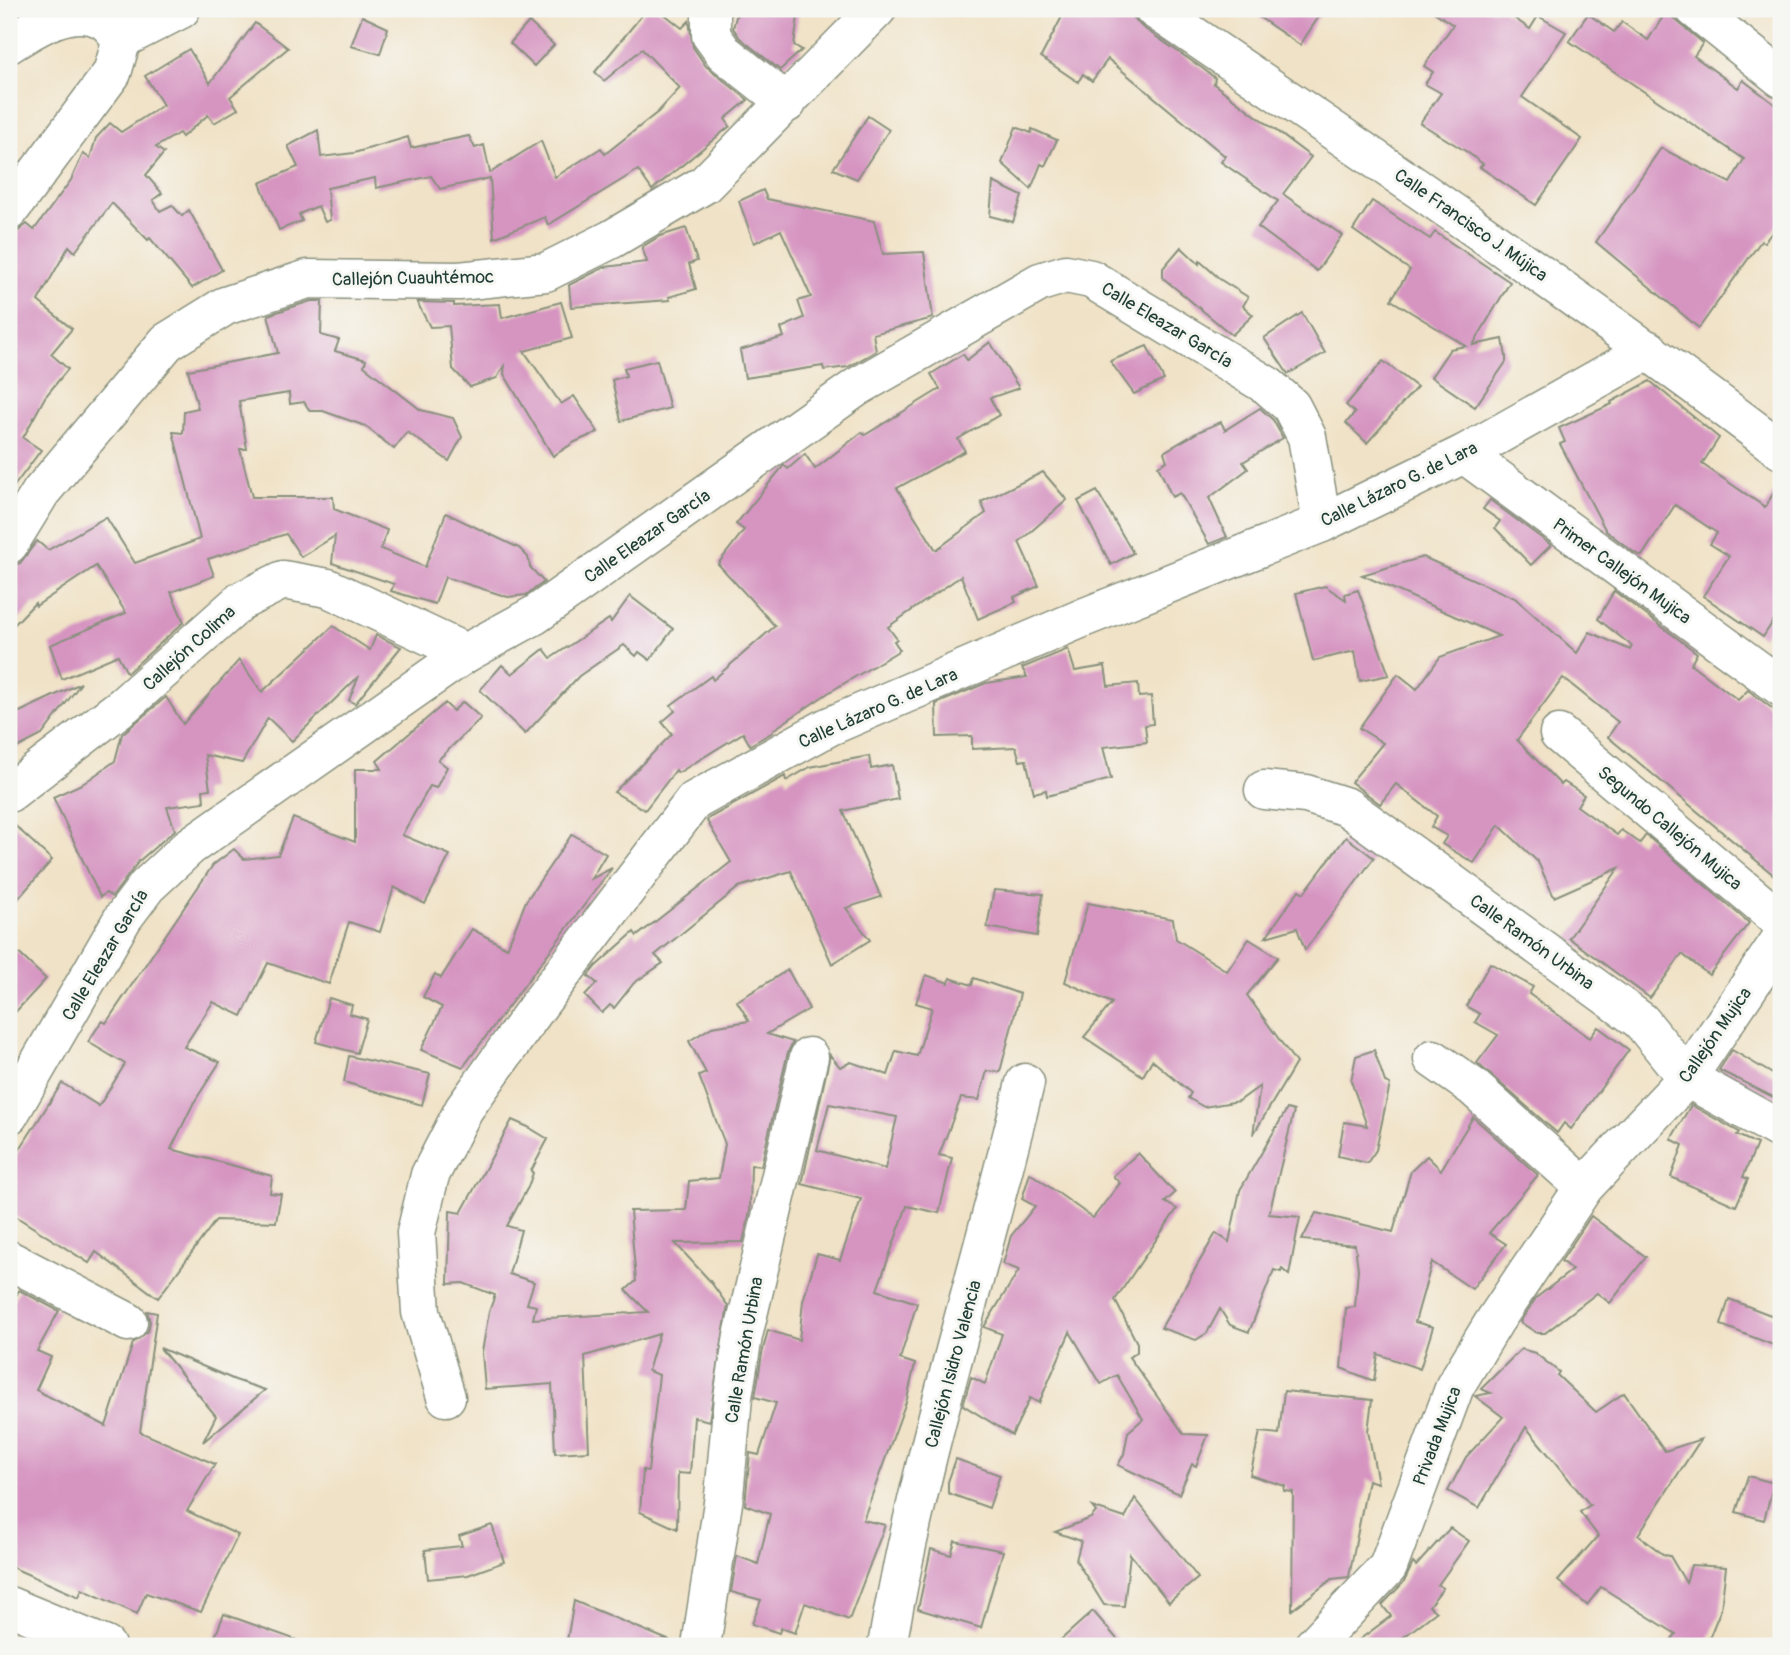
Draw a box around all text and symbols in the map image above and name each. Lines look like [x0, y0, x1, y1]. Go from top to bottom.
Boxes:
street label: Calle Francisco J. Mújica [1390, 164, 1552, 287]
street label: Callejón Cuauhtémoc [332, 266, 494, 291]
street label: Calle Eleazar García [1097, 277, 1237, 374]
street label: Calle Lázaro G. de Lara [1317, 436, 1481, 532]
street label: Calle Eleazar García [580, 484, 715, 589]
street label: Primer Callejón Mujica [1548, 513, 1696, 629]
street label: Callejón Colima [138, 601, 241, 696]
street label: Calle Lázaro G. de Lara [795, 663, 961, 754]
street label: Segundo Callejón Mujica [1593, 761, 1747, 896]
street label: Calle Eleazar García [57, 885, 154, 1025]
street label: Calle Ramón Urbina [1465, 890, 1598, 995]
street label: Callejón Mujica [1674, 983, 1757, 1088]
street label: Calle Ramón Urbina [720, 1275, 769, 1425]
street label: Callejón Isidro Valencia [920, 1278, 987, 1450]
street label: Privada Mujica [1408, 1383, 1467, 1489]

